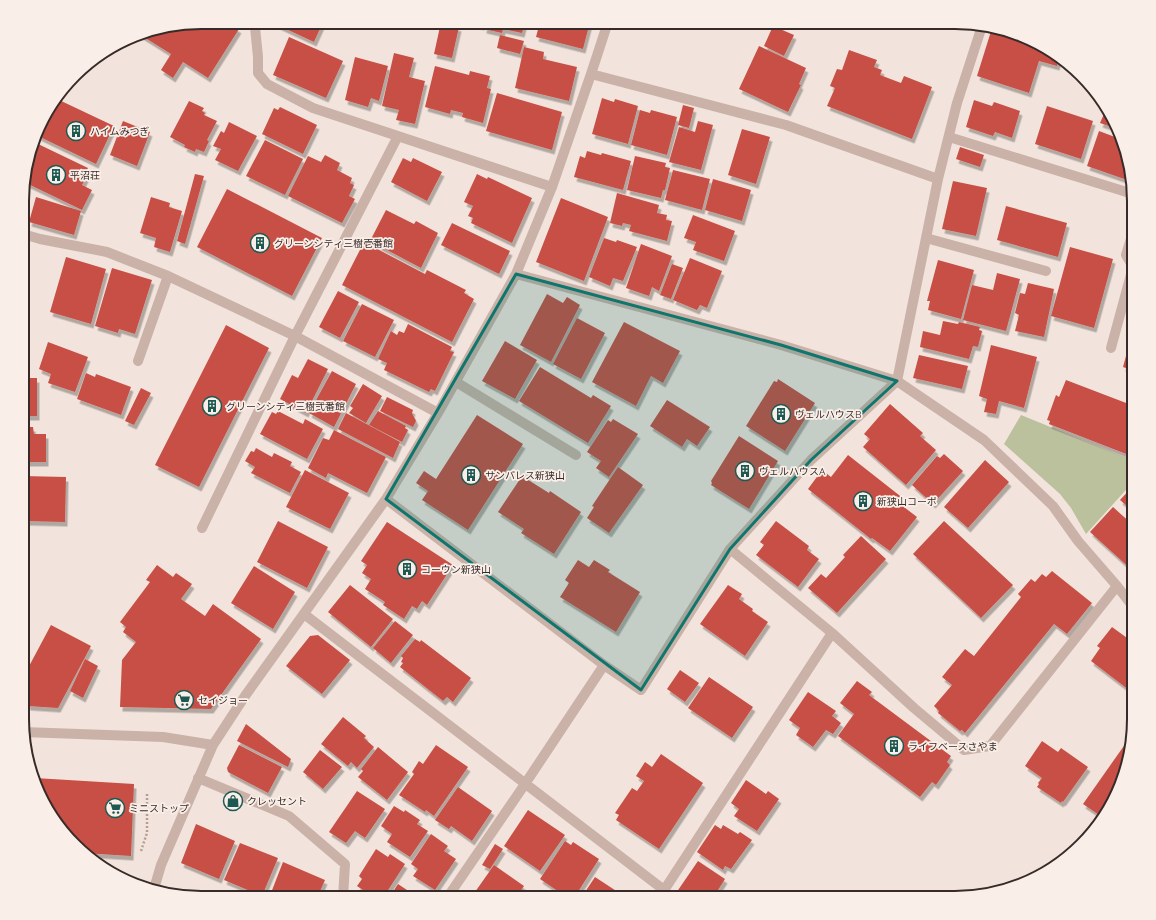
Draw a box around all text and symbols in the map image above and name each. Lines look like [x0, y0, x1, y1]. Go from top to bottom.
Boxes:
building icon: ハイムみつぎ [65, 120, 87, 142]
place label: ハイムみつぎ [90, 125, 150, 138]
building icon: 平沼荘 [45, 164, 67, 186]
place label: 平沼荘 [70, 169, 100, 182]
building icon: グリーンシティ三樹壱番館 [249, 232, 271, 254]
place label: グリーンシティ三樹壱番館 [274, 237, 393, 250]
building icon: グリーンシティ三樹弐番館 [201, 395, 223, 417]
place label: グリーンシティ三樹弐番館 [226, 400, 345, 413]
building icon: ヴェルハウスB [770, 403, 792, 425]
place label: ヴェルハウスB [795, 408, 862, 421]
building icon: ヴェルハウスA [734, 460, 756, 482]
building icon: サンパレス新狭山 [460, 464, 482, 486]
place label: ヴェルハウスA [759, 465, 826, 478]
place label: サンパレス新狭山 [485, 469, 565, 482]
building icon: 新狭山コーポ [852, 490, 874, 512]
place label: 新狭山コーポ [877, 495, 937, 508]
building icon: コーウン新狭山 [396, 558, 418, 580]
place label: コーウン新狭山 [421, 563, 491, 576]
supermarket icon: セイジョー [173, 689, 195, 711]
place label: セイジョー [198, 694, 248, 707]
building icon: ライフベースさやま [883, 735, 905, 757]
place label: ライフベースさやま [908, 740, 998, 753]
shop icon: クレッセント [222, 790, 244, 812]
place label: クレッセント [247, 795, 307, 808]
supermarket icon: ミニストップ [104, 797, 126, 819]
place label: ミニストップ [129, 802, 189, 815]

